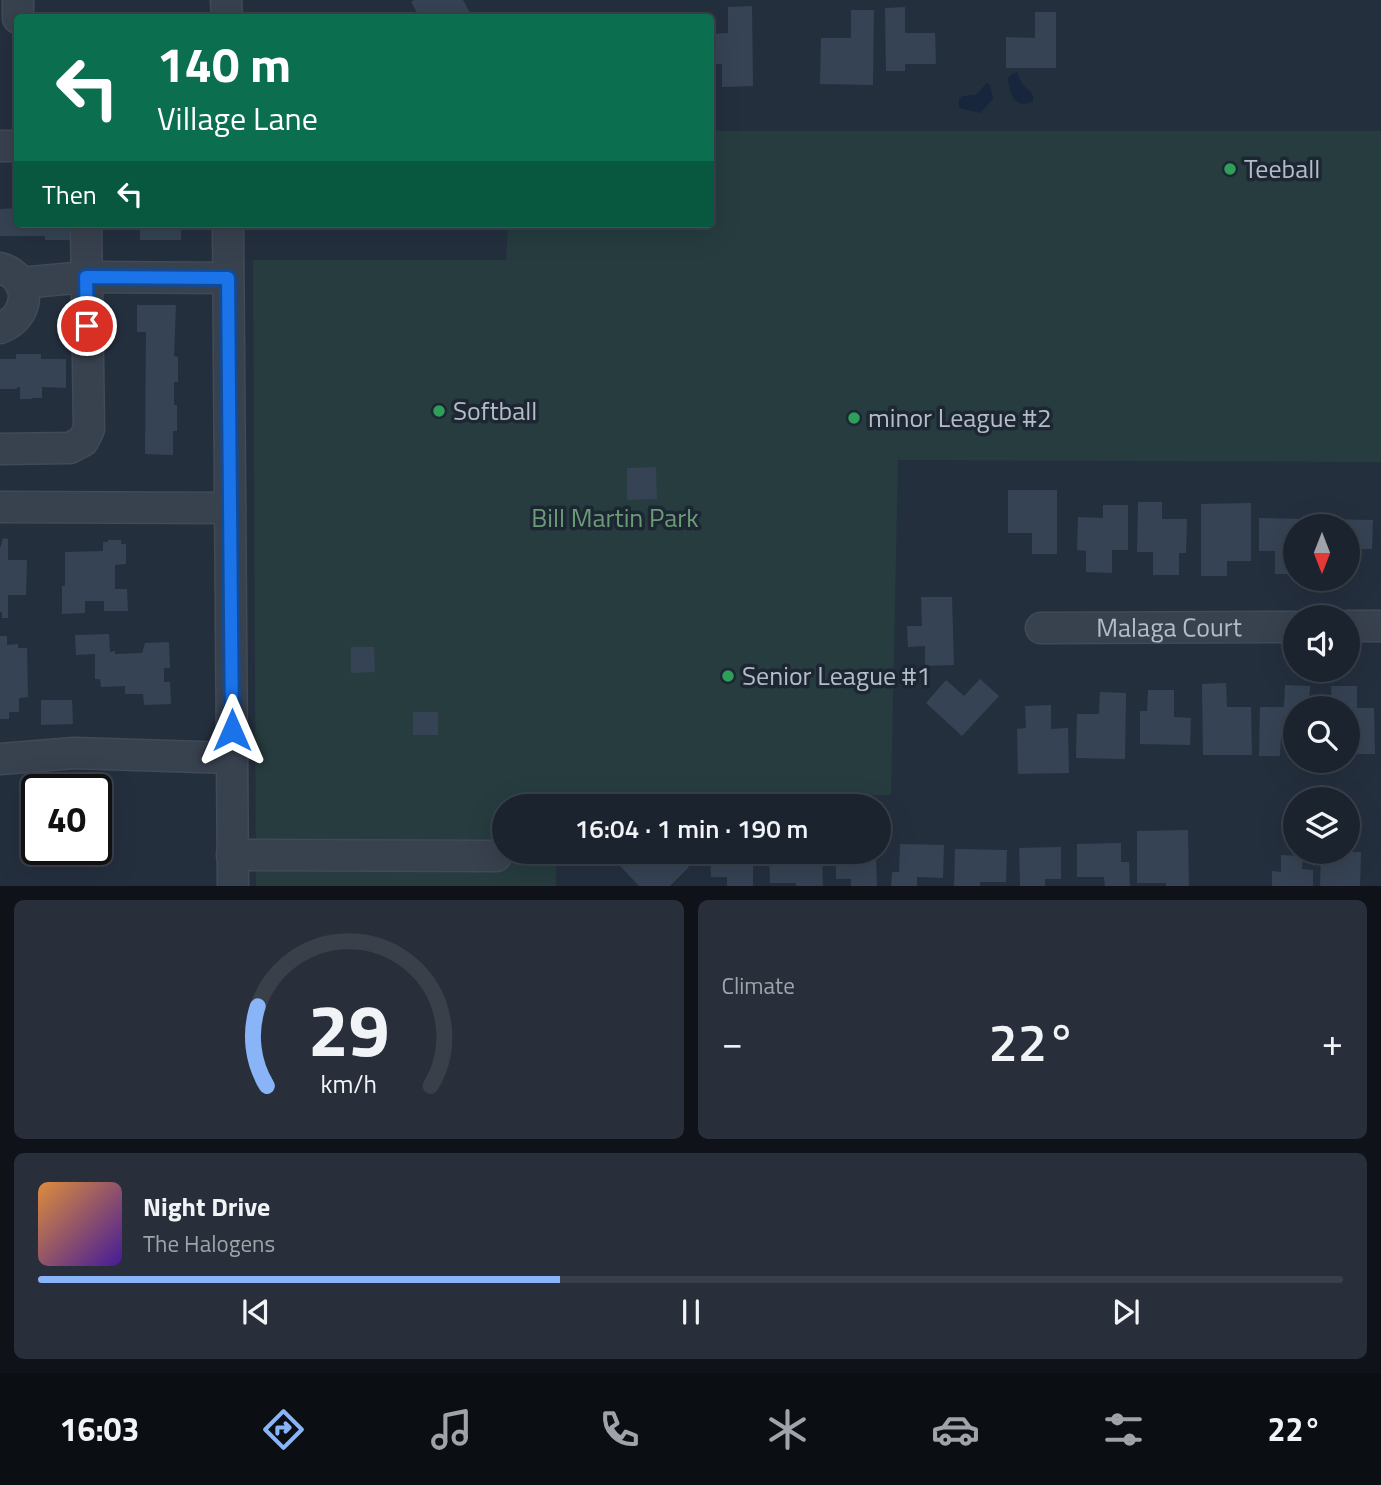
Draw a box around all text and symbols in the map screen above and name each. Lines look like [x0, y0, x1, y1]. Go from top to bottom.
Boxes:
text: 140 m [157, 26, 291, 101]
icon: left [42, 42, 133, 133]
text: Village Lane [157, 94, 318, 142]
place label: Teeball [1244, 149, 1320, 188]
marker: Teeball [1222, 161, 1238, 177]
text: Then [42, 175, 97, 214]
icon: left [111, 175, 149, 213]
pin [57, 296, 117, 356]
icon: arrive [68, 307, 106, 345]
place label: Softball [453, 391, 537, 430]
place label: minor League #2 [868, 398, 1051, 437]
marker: Softball [431, 403, 447, 419]
marker: minor League #2 [846, 410, 862, 426]
park label: Bill Martin Park [531, 498, 699, 537]
north arrow [1283, 514, 1360, 592]
map controls [1283, 514, 1360, 864]
button: sound [1283, 605, 1360, 682]
street label: Malaga Court [1096, 607, 1242, 647]
place label: Senior League #1 [742, 656, 931, 695]
marker: Senior League #1 [720, 668, 736, 684]
position arrow [195, 693, 269, 767]
button: search [1283, 696, 1360, 773]
speed limit sign: 40 [21, 774, 112, 865]
button: layers [1283, 787, 1360, 864]
text: 16:04 · 1 min · 190 m [575, 809, 808, 848]
text: Climate [722, 968, 795, 1003]
text: 29 [308, 974, 390, 1084]
text: 22° [989, 1002, 1076, 1081]
text: − [722, 1013, 743, 1071]
text: + [1322, 1013, 1343, 1071]
text: km/h [320, 1064, 377, 1102]
text: Night Drive [143, 1187, 270, 1226]
text: The Halogens [143, 1226, 275, 1261]
icon: previous [237, 1293, 275, 1331]
icon: pause [672, 1293, 710, 1331]
icon: next [1107, 1293, 1145, 1331]
text: 16:03 [60, 1405, 139, 1453]
icon: directions [259, 1405, 308, 1454]
icon: music [427, 1405, 476, 1454]
icon: phone [595, 1405, 644, 1454]
icon: climate [763, 1405, 812, 1454]
icon: car [931, 1405, 980, 1454]
icon: filters [1099, 1405, 1148, 1454]
text: 22° [1268, 1405, 1321, 1453]

